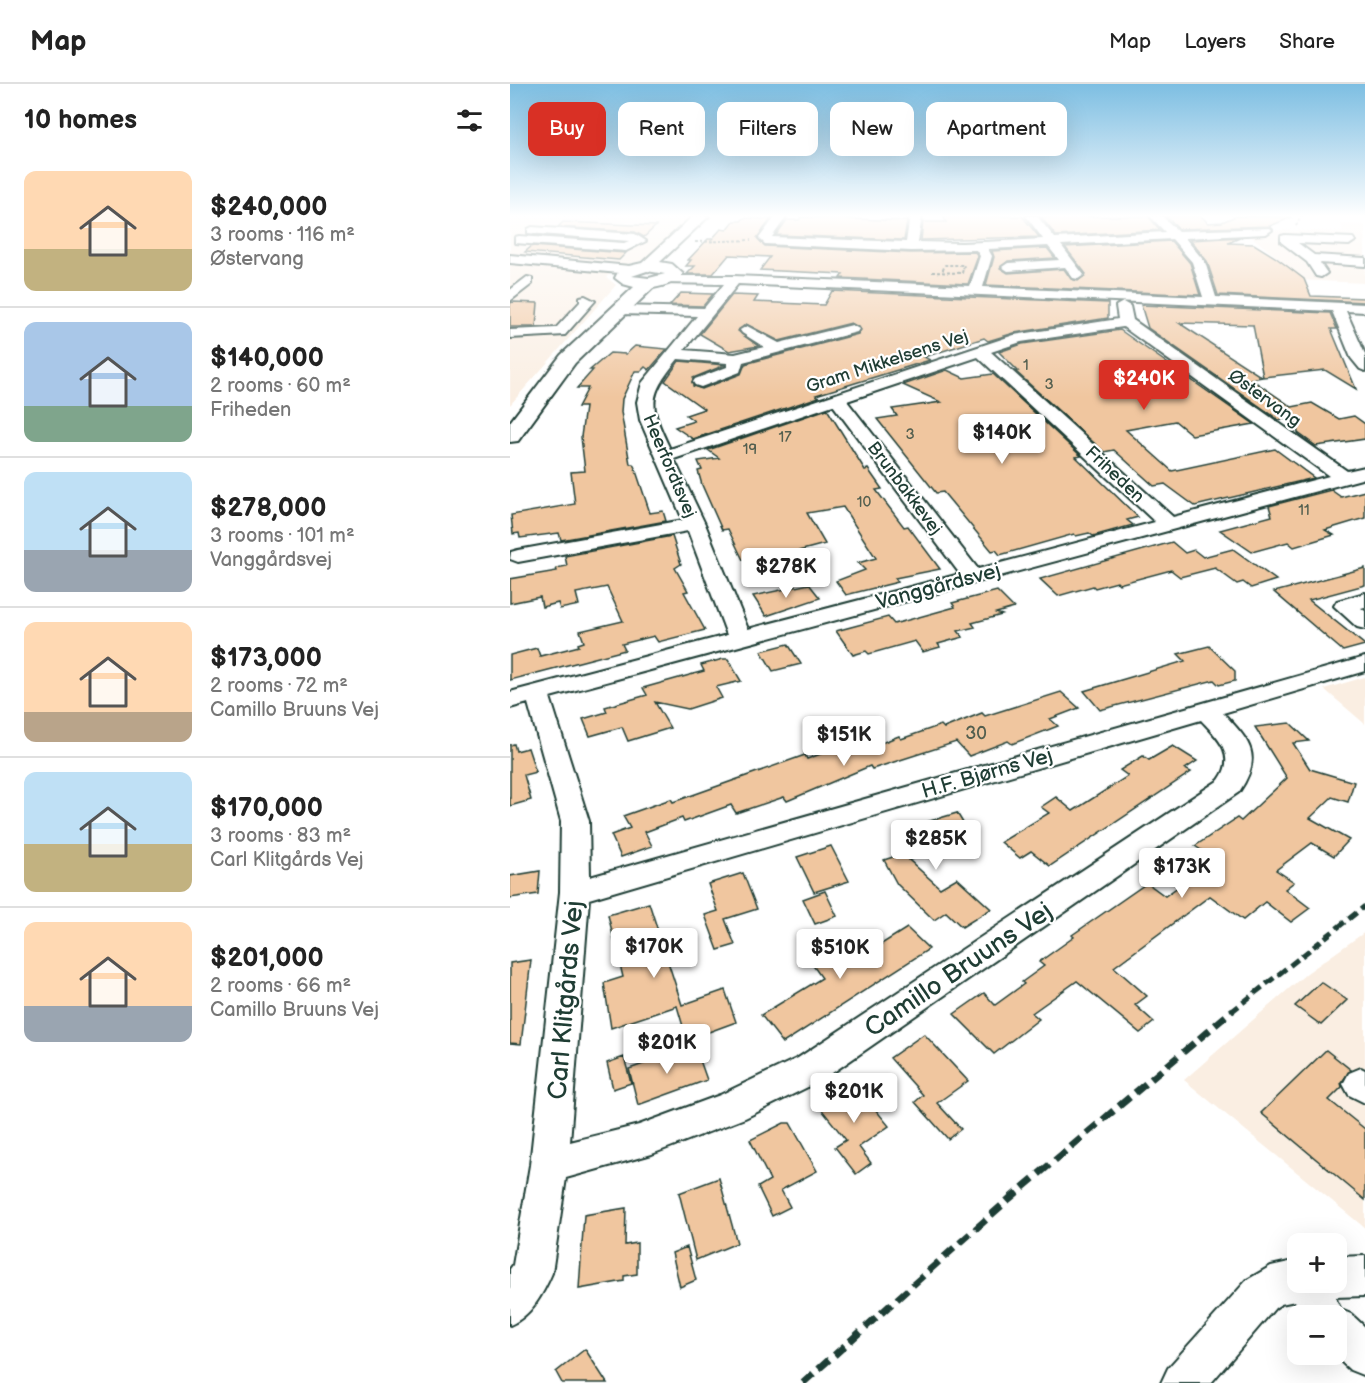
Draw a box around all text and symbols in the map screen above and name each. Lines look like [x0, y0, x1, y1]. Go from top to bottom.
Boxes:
text: Map [30, 25, 86, 58]
text: Map [1109, 29, 1151, 54]
text: Layers [1184, 29, 1246, 54]
text: Share [1279, 29, 1335, 54]
chip: Buy [528, 102, 606, 156]
chip: Rent [618, 102, 705, 156]
chip: Filters [717, 102, 818, 156]
chip: New [830, 102, 914, 156]
chip: Apartment [926, 102, 1067, 156]
icon: filters [453, 104, 486, 137]
text: 10 homes [24, 105, 137, 136]
text: $240,000 [210, 192, 328, 223]
icon: home [72, 195, 144, 267]
text: 3 rooms · 116 m² [210, 223, 355, 247]
text: Østervang [210, 247, 304, 271]
street label: Gram Mikkelsens Vej [804, 325, 971, 398]
text: $140,000 [210, 343, 324, 374]
icon: home [72, 346, 144, 418]
house number: 1 [1023, 356, 1029, 375]
pin: $240K [1102, 360, 1186, 411]
street label: Østervang [1224, 365, 1305, 432]
text: $240K [1113, 367, 1175, 391]
text: 2 rooms · 60 m² [210, 374, 351, 398]
house number: 3 [1044, 375, 1054, 394]
text: Friheden [210, 398, 291, 422]
street label: Heerfordtsvej [638, 411, 701, 521]
pin: $140K [960, 414, 1044, 465]
text: $140K [972, 421, 1032, 445]
house number: 3 [905, 425, 915, 444]
house number: 17 [778, 428, 792, 447]
street label: Brunbakkevej [863, 438, 946, 539]
house number: 19 [743, 440, 757, 459]
street label: Friheden [1081, 442, 1149, 507]
text: $278,000 [210, 493, 326, 524]
house number: 10 [857, 493, 871, 512]
icon: home [72, 496, 144, 568]
house number: 11 [1298, 501, 1310, 520]
text: 3 rooms · 101 m² [210, 524, 355, 548]
text: Vanggårdsvej [210, 548, 332, 572]
pin: $278K [744, 548, 828, 599]
text: $278K [755, 555, 817, 579]
street label: Vanggårdsvej [873, 558, 1003, 615]
text: $173,000 [210, 643, 322, 674]
icon: home [72, 646, 144, 718]
text: 2 rooms · 72 m² [210, 674, 348, 698]
text: Camillo Bruuns Vej [210, 698, 379, 722]
pin: $151K [802, 716, 886, 767]
text: $151K [816, 723, 872, 747]
house number: 30 [965, 723, 987, 744]
street label: H.F. Bjørns Vej [919, 743, 1055, 804]
text: $170,000 [210, 793, 323, 824]
icon: home [72, 796, 144, 868]
pin: $285K [894, 820, 978, 871]
text: 3 rooms · 83 m² [210, 824, 351, 848]
text: $285K [905, 827, 967, 851]
text: Carl Klitgårds Vej [210, 848, 364, 872]
pin: $173K [1140, 848, 1224, 899]
text: $173K [1153, 855, 1211, 879]
street label: Camillo Bruuns Vej [859, 896, 1059, 1044]
street label: Carl Klitgårds Vej [542, 899, 591, 1101]
pin: $170K [612, 928, 696, 979]
pin: $510K [798, 929, 882, 980]
text: $170K [625, 935, 683, 959]
text: $510K [810, 936, 870, 960]
text: $201,000 [210, 943, 324, 974]
icon: home [72, 946, 144, 1018]
text: 2 rooms · 66 m² [210, 974, 351, 998]
text: Camillo Bruuns Vej [210, 998, 379, 1022]
pin: $201K [625, 1024, 709, 1075]
text: $201K [637, 1031, 697, 1055]
pin: $201K [812, 1073, 896, 1124]
text: $201K [824, 1080, 884, 1104]
map controls [1287, 1233, 1347, 1365]
button: + [1287, 1233, 1347, 1293]
button: − [1287, 1305, 1347, 1365]

